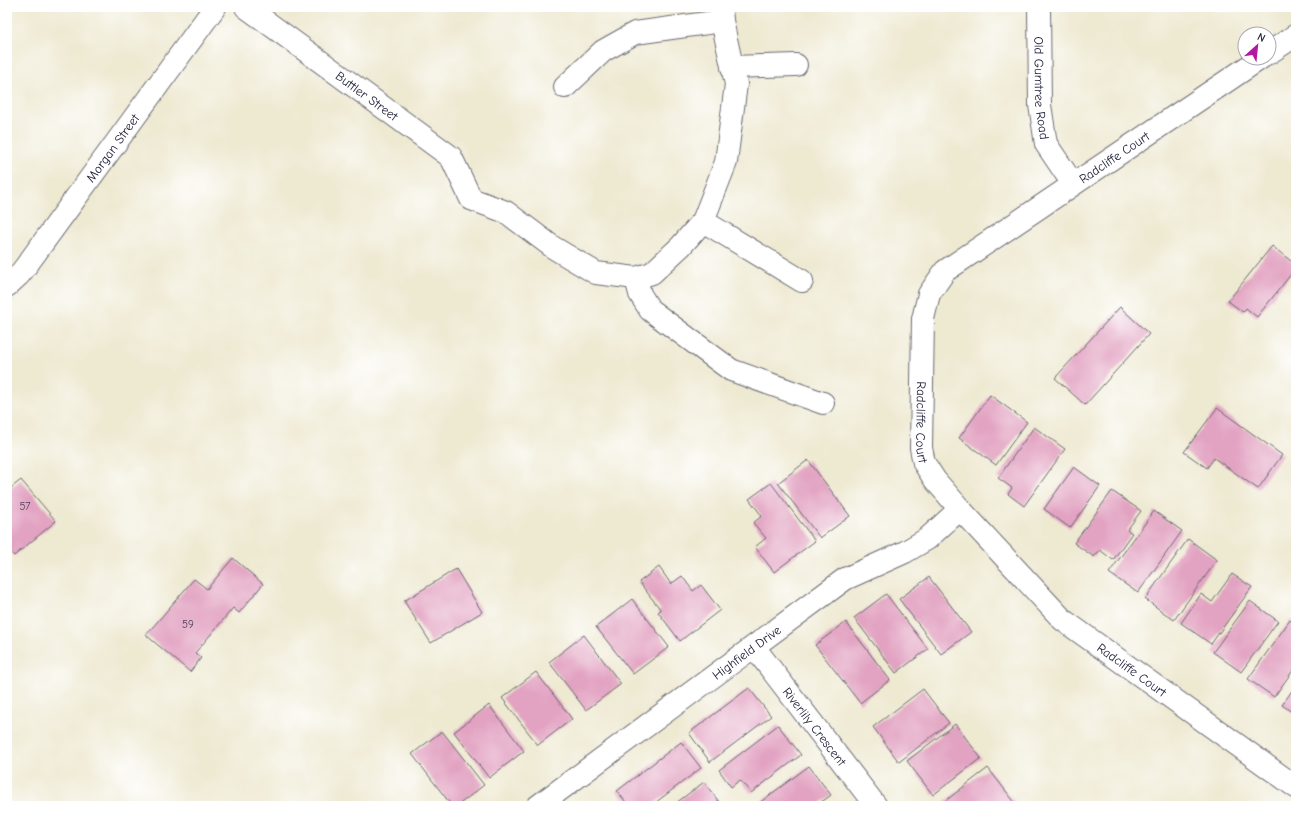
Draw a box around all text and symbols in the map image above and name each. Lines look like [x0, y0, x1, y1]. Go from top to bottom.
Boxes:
north arrow [1237, 26, 1277, 66]
text: N [1255, 30, 1267, 45]
street label: Old Gumtree Road [1031, 36, 1052, 140]
street label: Buttler Street [333, 68, 402, 125]
street label: Morgan Street [83, 110, 143, 185]
street label: Radcliffe Court [1076, 128, 1153, 186]
street label: Radcliffe Court [913, 381, 931, 466]
house number: 57 [19, 500, 31, 513]
house number: 59 [182, 618, 194, 631]
street label: Highfield Drive [709, 622, 784, 683]
street label: Radcliffe Court [1094, 640, 1170, 700]
street label: Riverlily Crescent [780, 684, 850, 770]

